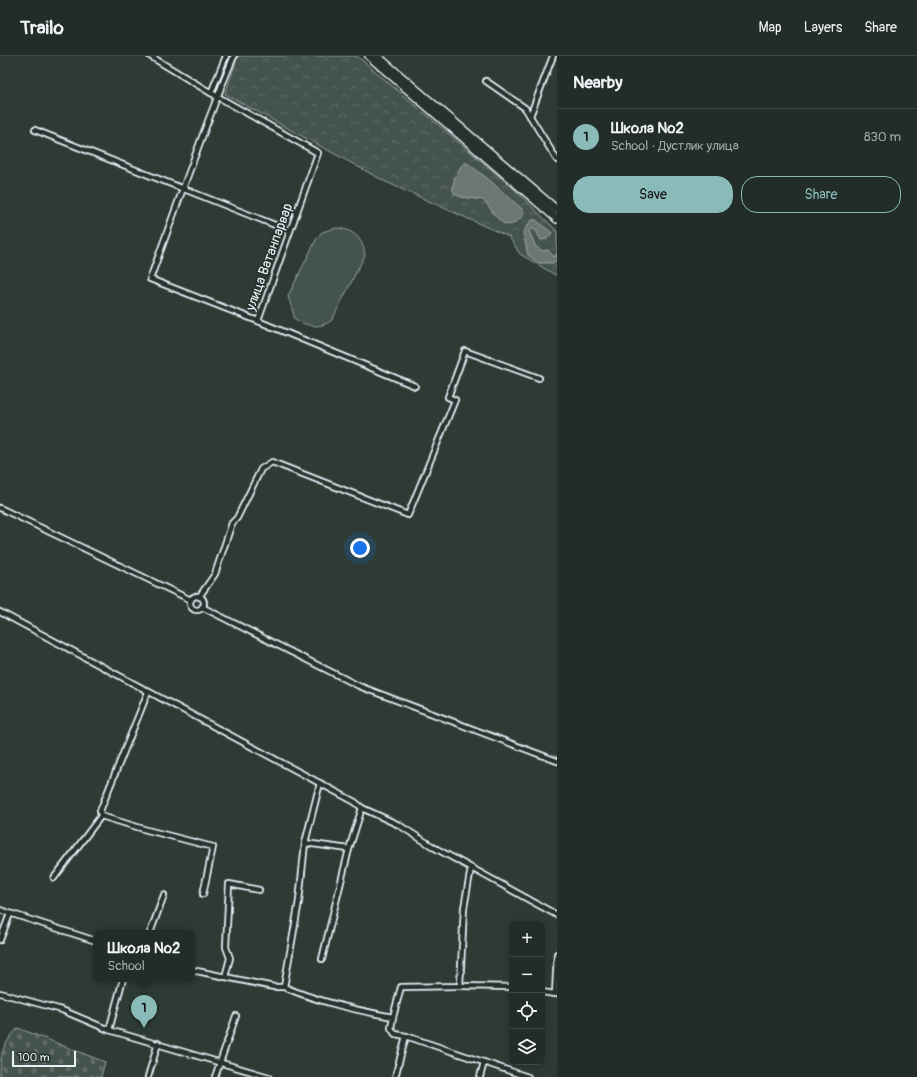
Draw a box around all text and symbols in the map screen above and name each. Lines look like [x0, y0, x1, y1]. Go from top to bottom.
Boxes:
text: Trailo [20, 16, 64, 40]
text: Map [759, 19, 782, 36]
text: Layers [804, 19, 842, 36]
text: Share [864, 19, 897, 36]
text: Nearby [573, 72, 622, 93]
text: Школа №2 [611, 119, 684, 138]
text: 1 [583, 129, 589, 145]
text: 830 m [864, 129, 901, 145]
text: School · Дустлик улица [611, 138, 739, 154]
button: Save [573, 176, 733, 213]
button: Share [741, 176, 901, 213]
street label: улица Ватанпарвар [241, 201, 296, 314]
your location [350, 538, 370, 558]
map controls [509, 921, 545, 1065]
button: + [509, 921, 545, 957]
popup [93, 930, 195, 982]
text: Школа №2 [108, 939, 180, 958]
button: − [509, 957, 545, 993]
text: School [108, 958, 145, 974]
button: locate [509, 993, 545, 1029]
pin: 1 [131, 995, 157, 1028]
button: layers [509, 1029, 545, 1065]
scale bar [12, 1049, 76, 1068]
text: 100 m [18, 1051, 49, 1064]

